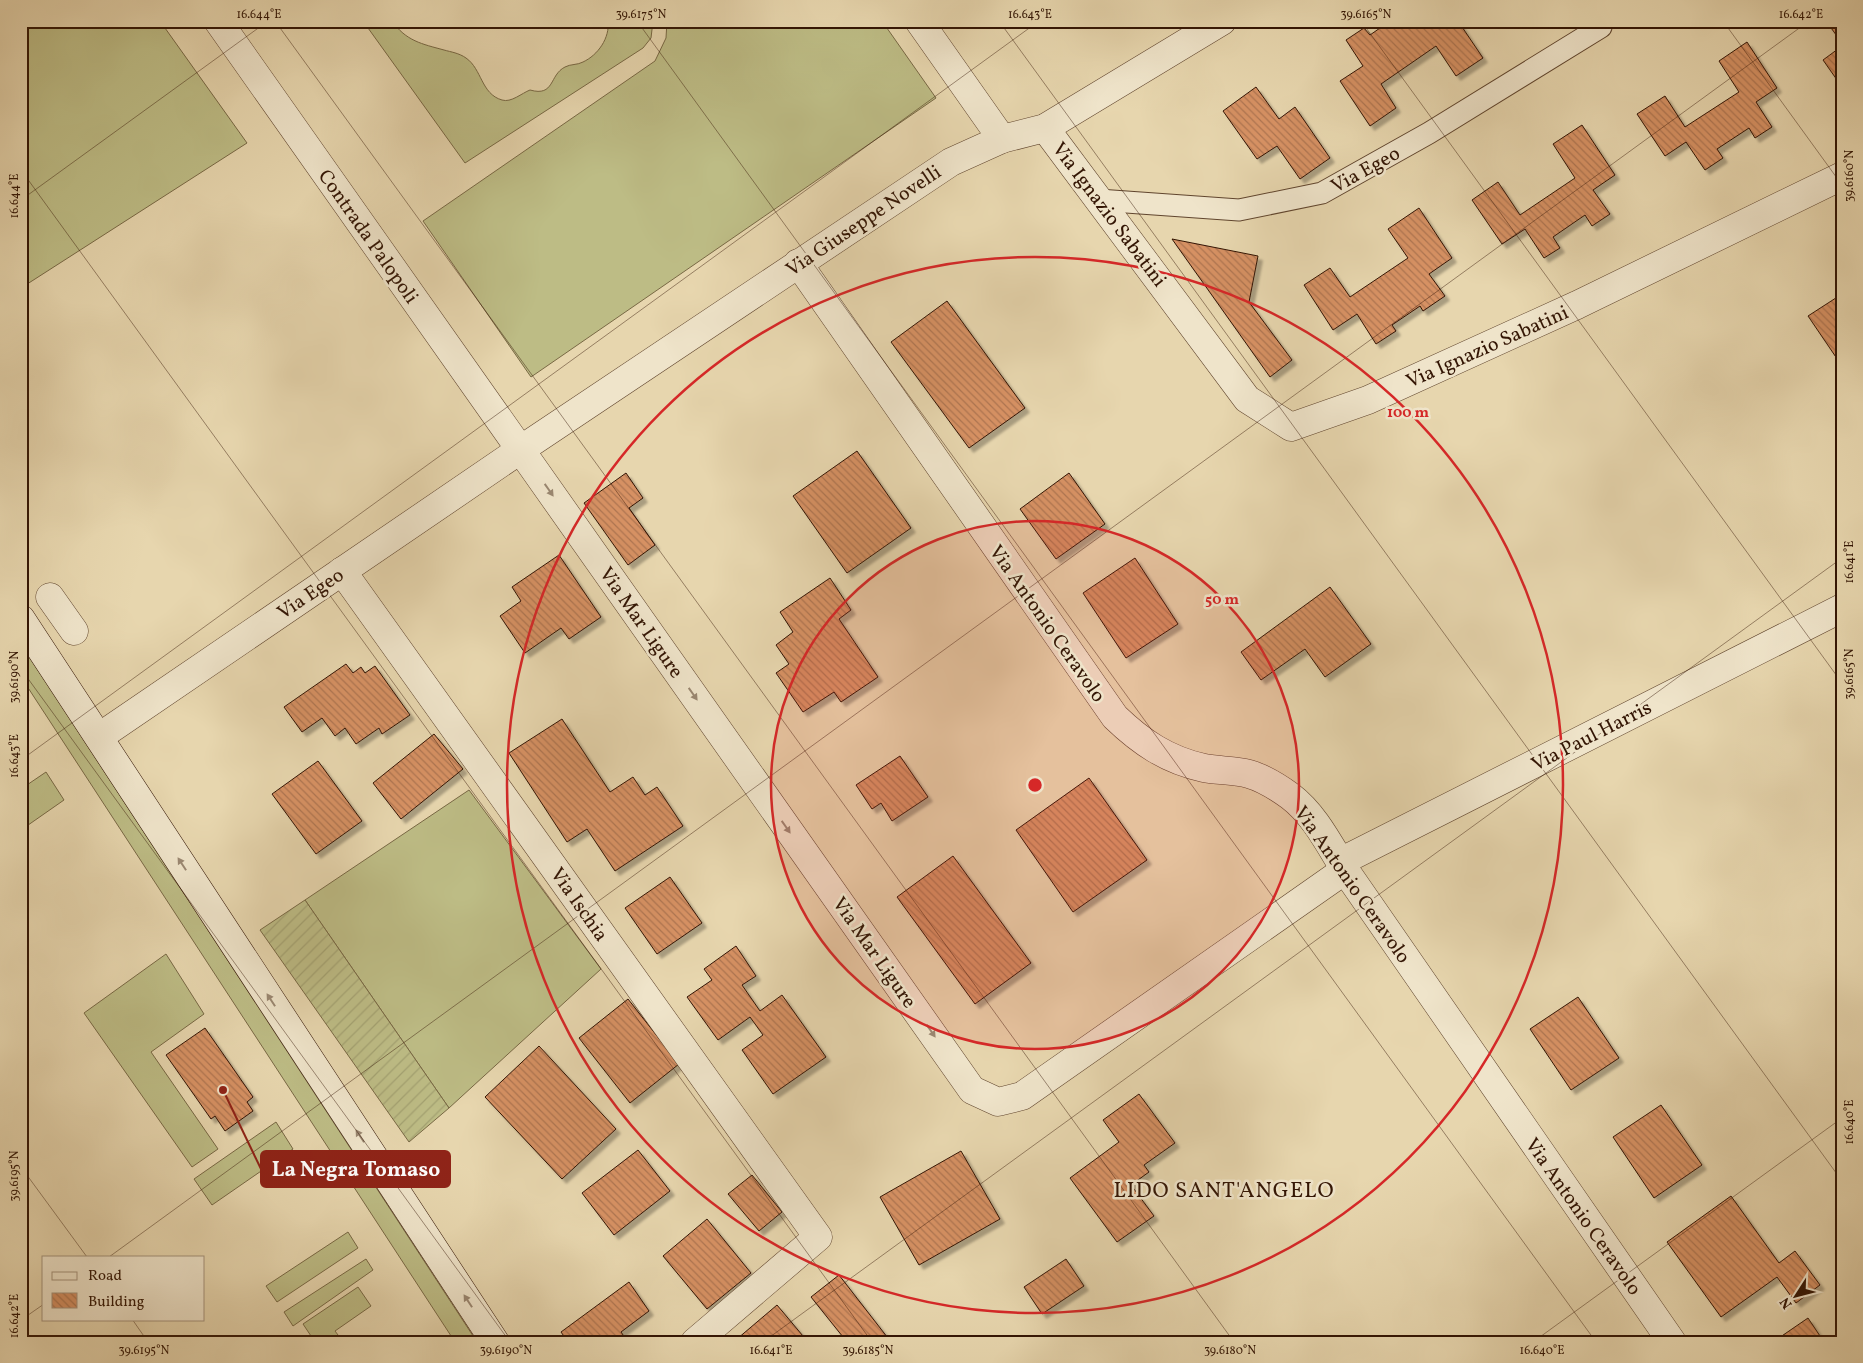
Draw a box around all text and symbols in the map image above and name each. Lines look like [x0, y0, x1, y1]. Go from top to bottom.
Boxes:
text: 16.644°E [237, 7, 281, 23]
text: 39.6175°N [616, 7, 666, 23]
text: 16.643°E [1008, 7, 1052, 23]
text: 39.6165°N [1341, 7, 1392, 23]
text: 16.642°E [1779, 7, 1823, 23]
street label: Via Ignazio Sabatini [1045, 137, 1172, 294]
street label: Via Egeo [1326, 140, 1406, 201]
text: 39.6160°N [1842, 150, 1858, 202]
street label: Via Giuseppe Novelli [781, 159, 947, 284]
street label: Contrada Palopoli [310, 164, 424, 310]
text: 16.644°E [7, 174, 23, 218]
street label: Via Ignazio Sabatini [1402, 299, 1574, 396]
text: 100 m [1387, 403, 1430, 424]
one-way arrow [543, 483, 553, 496]
street label: Via Antonio Ceravolo [981, 540, 1111, 709]
text: 16.641°E [1842, 541, 1858, 583]
street label: Via Egeo [272, 562, 350, 627]
street label: Via Mar Ligure [592, 562, 689, 685]
text: 50 m [1205, 590, 1239, 611]
text: 39.6165°N [1842, 648, 1858, 699]
text: 39.6190°N [7, 651, 23, 703]
one-way arrow [688, 687, 698, 701]
street label: Via Paul Harris [1527, 694, 1657, 779]
text: 16.643°E [7, 734, 23, 778]
centre of rings [1026, 776, 1044, 794]
street label: Via Antonio Ceravolo [1286, 801, 1416, 970]
one-way arrow [781, 820, 791, 833]
one-way arrow [177, 857, 187, 870]
street label: Via Ischia [543, 862, 614, 948]
street label: Via Mar Ligure [825, 892, 922, 1015]
one-way arrow [266, 993, 276, 1006]
one-way arrow [926, 1024, 936, 1038]
text: 16.640°E [1842, 1100, 1858, 1144]
one-way arrow [355, 1129, 364, 1142]
street label: Via Antonio Ceravolo [1517, 1133, 1647, 1302]
text: 39.6195°N [7, 1150, 23, 1201]
callout: La Negra Tomaso [261, 1151, 450, 1187]
text: La Negra Tomaso [272, 1156, 440, 1185]
district label: LIDO SANT'ANGELO [1113, 1176, 1335, 1207]
legend [42, 1256, 205, 1320]
text: Road [88, 1266, 122, 1287]
north arrow [1770, 1270, 1820, 1320]
text: Building [88, 1292, 145, 1313]
text: N [1776, 1293, 1797, 1312]
text: 16.642°E [7, 1294, 23, 1338]
one-way arrow [463, 1294, 473, 1308]
text: 39.6195°N [119, 1343, 170, 1359]
text: 39.6190°N [480, 1343, 532, 1359]
text: 16.641°E [750, 1343, 792, 1359]
text: 39.6185°N [843, 1343, 894, 1359]
text: 39.6180°N [1204, 1343, 1256, 1359]
text: 16.640°E [1520, 1343, 1564, 1359]

